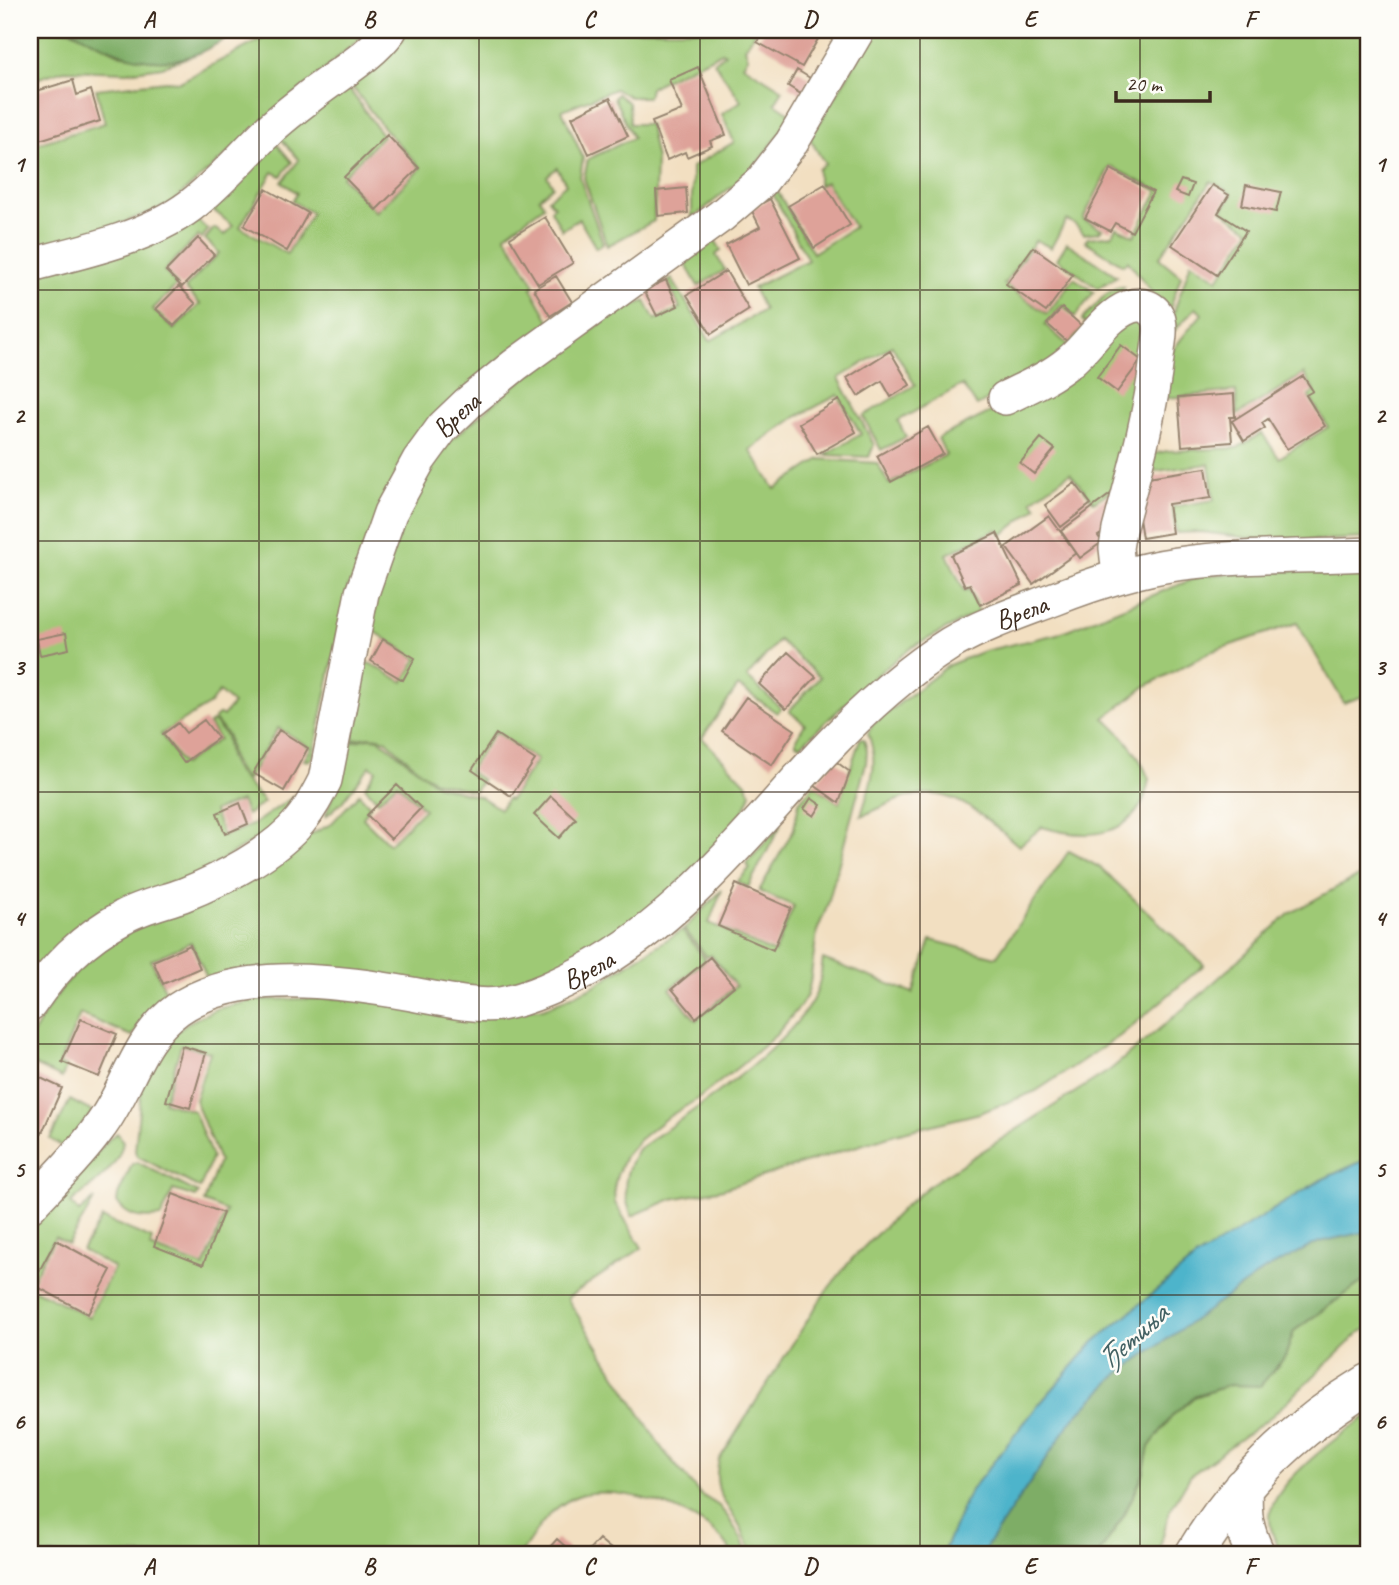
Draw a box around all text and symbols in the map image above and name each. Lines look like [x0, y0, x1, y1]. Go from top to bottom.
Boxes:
text: A [143, 5, 157, 34]
text: B [363, 5, 377, 34]
text: C [584, 5, 598, 34]
text: D [803, 5, 819, 34]
text: E [1024, 5, 1040, 34]
text: F [1245, 5, 1261, 34]
scale bar [1116, 60, 1210, 104]
text: 20 m [1126, 71, 1164, 97]
text: 1 [14, 150, 27, 179]
text: 1 [1375, 150, 1388, 179]
street label: Врела [424, 382, 488, 445]
text: 2 [14, 401, 27, 430]
text: 2 [1375, 401, 1388, 430]
street label: Врела [989, 585, 1054, 638]
text: 3 [14, 653, 27, 682]
text: 3 [1375, 653, 1388, 682]
text: 4 [14, 904, 27, 933]
text: 4 [1375, 904, 1388, 933]
street label: Врела [556, 940, 622, 997]
text: 5 [14, 1155, 26, 1184]
text: 5 [1375, 1155, 1387, 1184]
water label: Ђетиња [1088, 1293, 1178, 1379]
text: 6 [14, 1407, 27, 1436]
text: 6 [1375, 1407, 1388, 1436]
text: A [143, 1552, 157, 1581]
text: B [363, 1552, 377, 1581]
text: C [584, 1552, 598, 1581]
text: D [803, 1552, 819, 1581]
text: E [1024, 1552, 1040, 1581]
text: F [1245, 1552, 1261, 1581]

